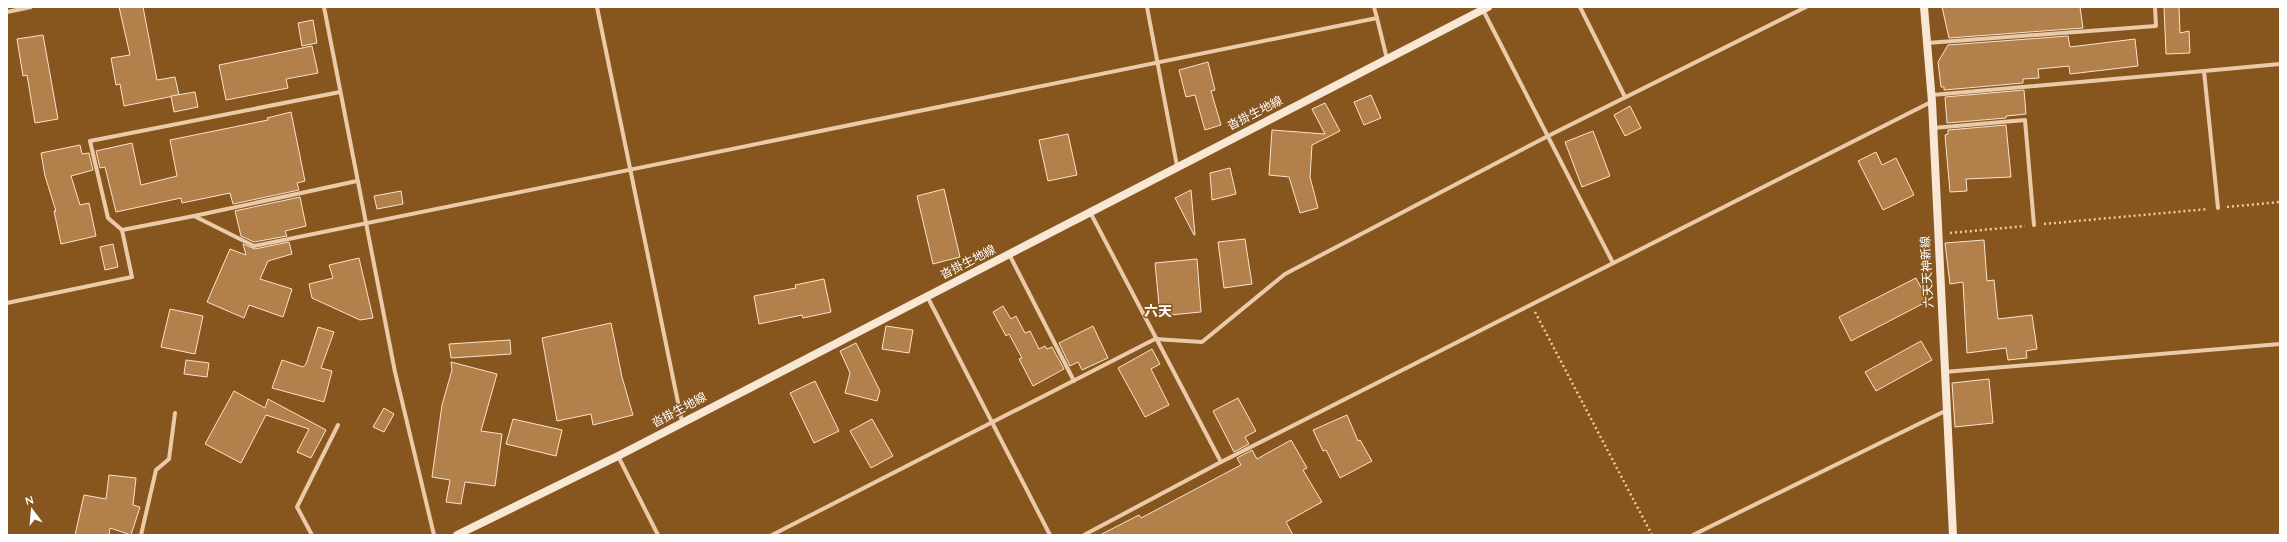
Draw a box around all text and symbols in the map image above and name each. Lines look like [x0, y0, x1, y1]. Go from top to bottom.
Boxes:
street label: 沓掛生地線 [1225, 92, 1285, 133]
street label: 六天天神新線 [1917, 236, 1936, 308]
street label: 沓掛生地線 [938, 241, 998, 282]
district label: 六天 [1144, 302, 1172, 320]
street label: 沓掛生地線 [649, 389, 709, 430]
north arrow [12, 490, 52, 530]
text: N [23, 493, 35, 508]

